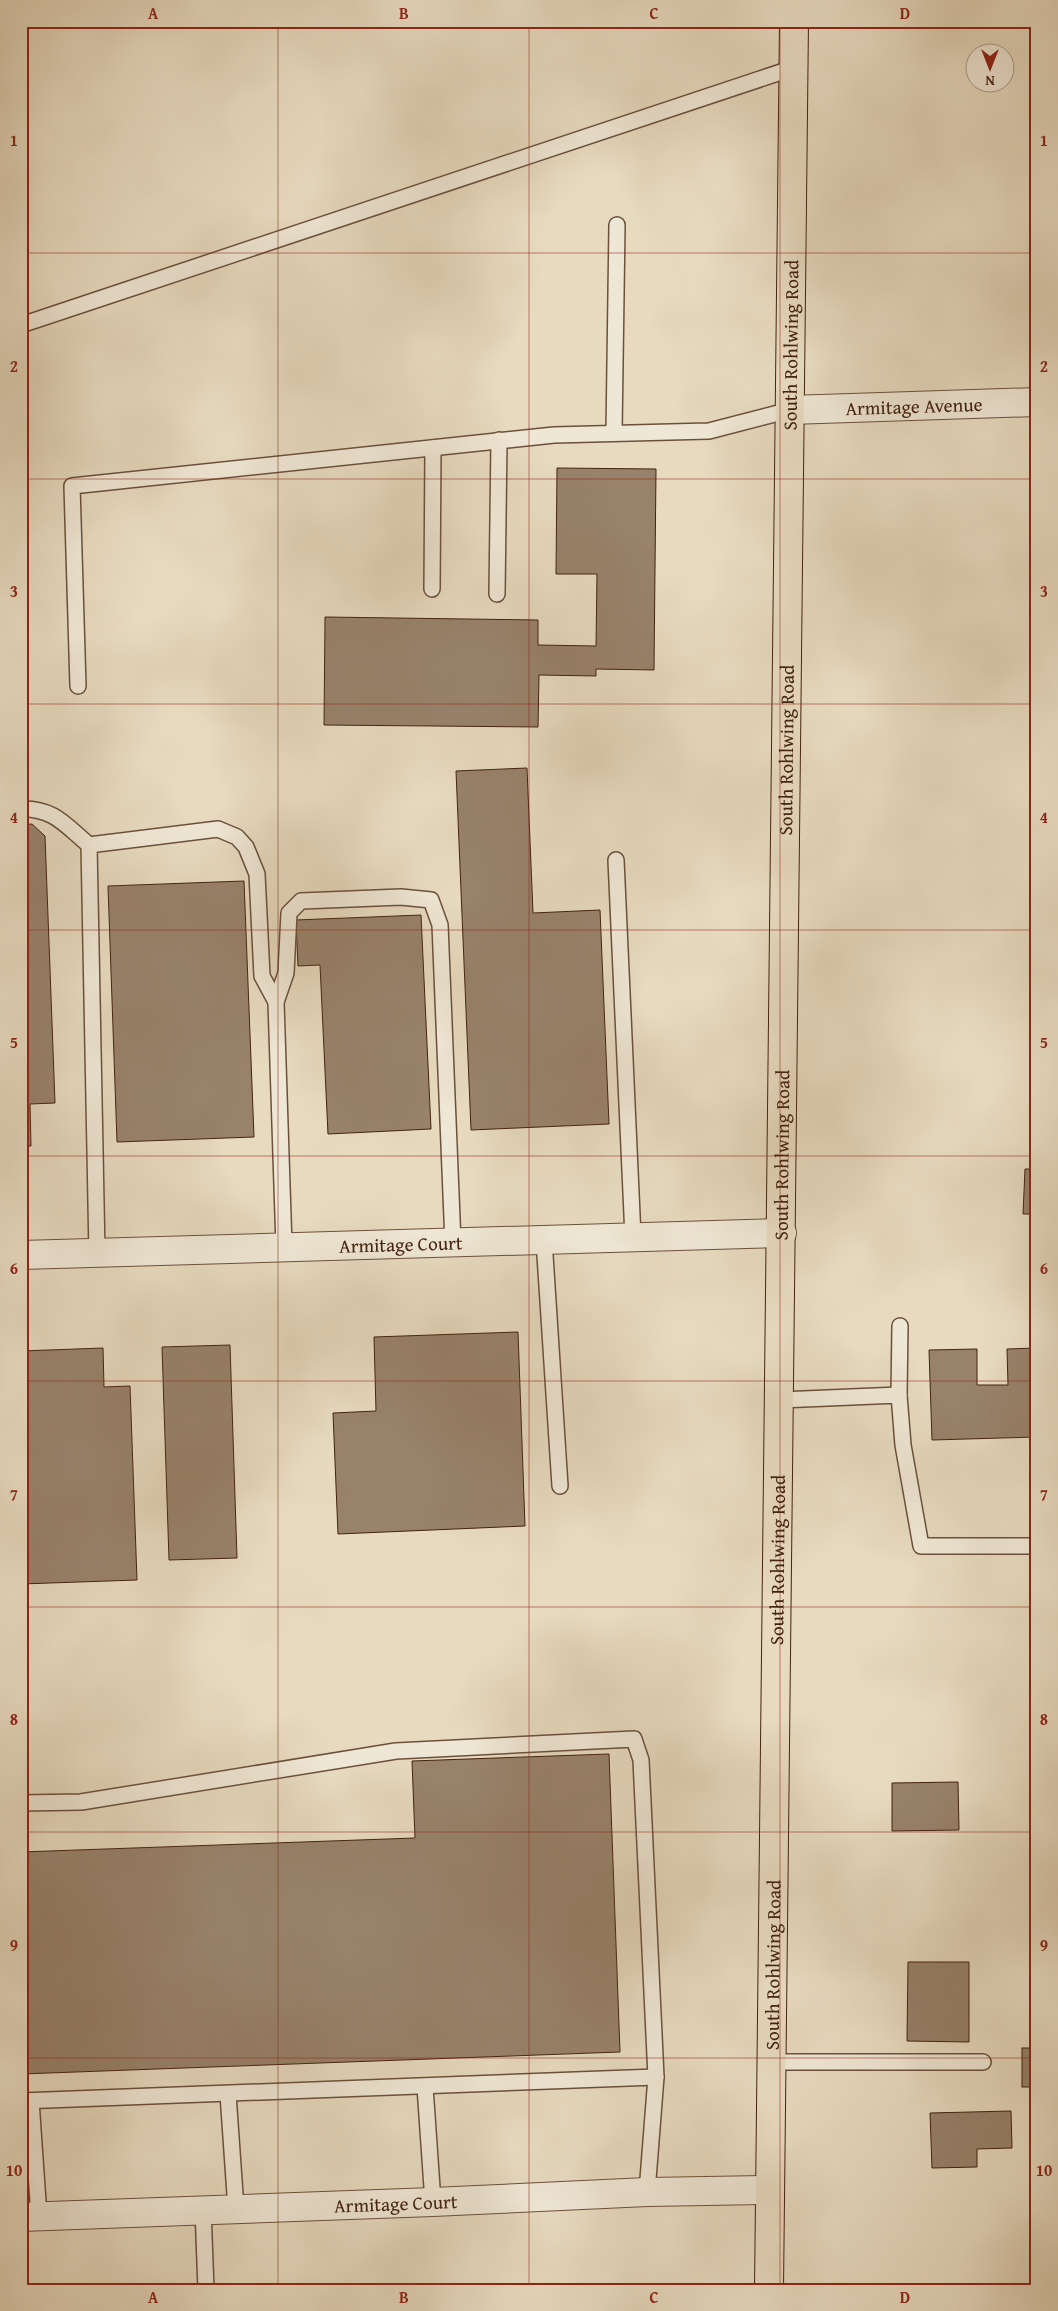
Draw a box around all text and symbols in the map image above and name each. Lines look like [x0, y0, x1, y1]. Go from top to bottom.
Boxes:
text: A [148, 1, 159, 25]
text: B [399, 1, 409, 25]
text: C [649, 1, 659, 25]
text: D [900, 1, 910, 25]
north arrow [966, 42, 1016, 92]
text: N [985, 71, 995, 91]
text: 1 [10, 128, 18, 152]
text: 1 [1040, 128, 1048, 152]
street label: South Rohlwing Road [775, 259, 805, 431]
text: 2 [10, 354, 18, 378]
text: 2 [1040, 354, 1048, 378]
street label: Armitage Avenue [845, 390, 983, 422]
text: 3 [10, 579, 18, 603]
text: 3 [1040, 579, 1048, 603]
street label: South Rohlwing Road [771, 664, 801, 835]
text: 4 [10, 805, 18, 829]
text: 4 [1040, 805, 1048, 829]
text: 5 [10, 1030, 18, 1054]
text: 5 [1040, 1030, 1048, 1054]
street label: South Rohlwing Road [767, 1069, 796, 1240]
street label: Armitage Court [339, 1228, 463, 1260]
text: 6 [10, 1256, 18, 1280]
text: 6 [1040, 1256, 1048, 1280]
street label: South Rohlwing Road [762, 1474, 792, 1645]
text: 7 [10, 1482, 18, 1506]
text: 7 [1040, 1482, 1048, 1506]
text: 8 [10, 1707, 18, 1731]
text: 8 [1040, 1707, 1048, 1731]
street label: South Rohlwing Road [758, 1879, 788, 2050]
text: 9 [10, 1933, 18, 1957]
text: 9 [1040, 1933, 1048, 1957]
text: 10 [6, 2158, 22, 2182]
text: 10 [1036, 2158, 1052, 2182]
street label: Armitage Court [334, 2187, 458, 2220]
text: A [148, 2285, 159, 2309]
text: B [399, 2285, 409, 2309]
text: C [649, 2285, 659, 2309]
text: D [900, 2285, 910, 2309]

